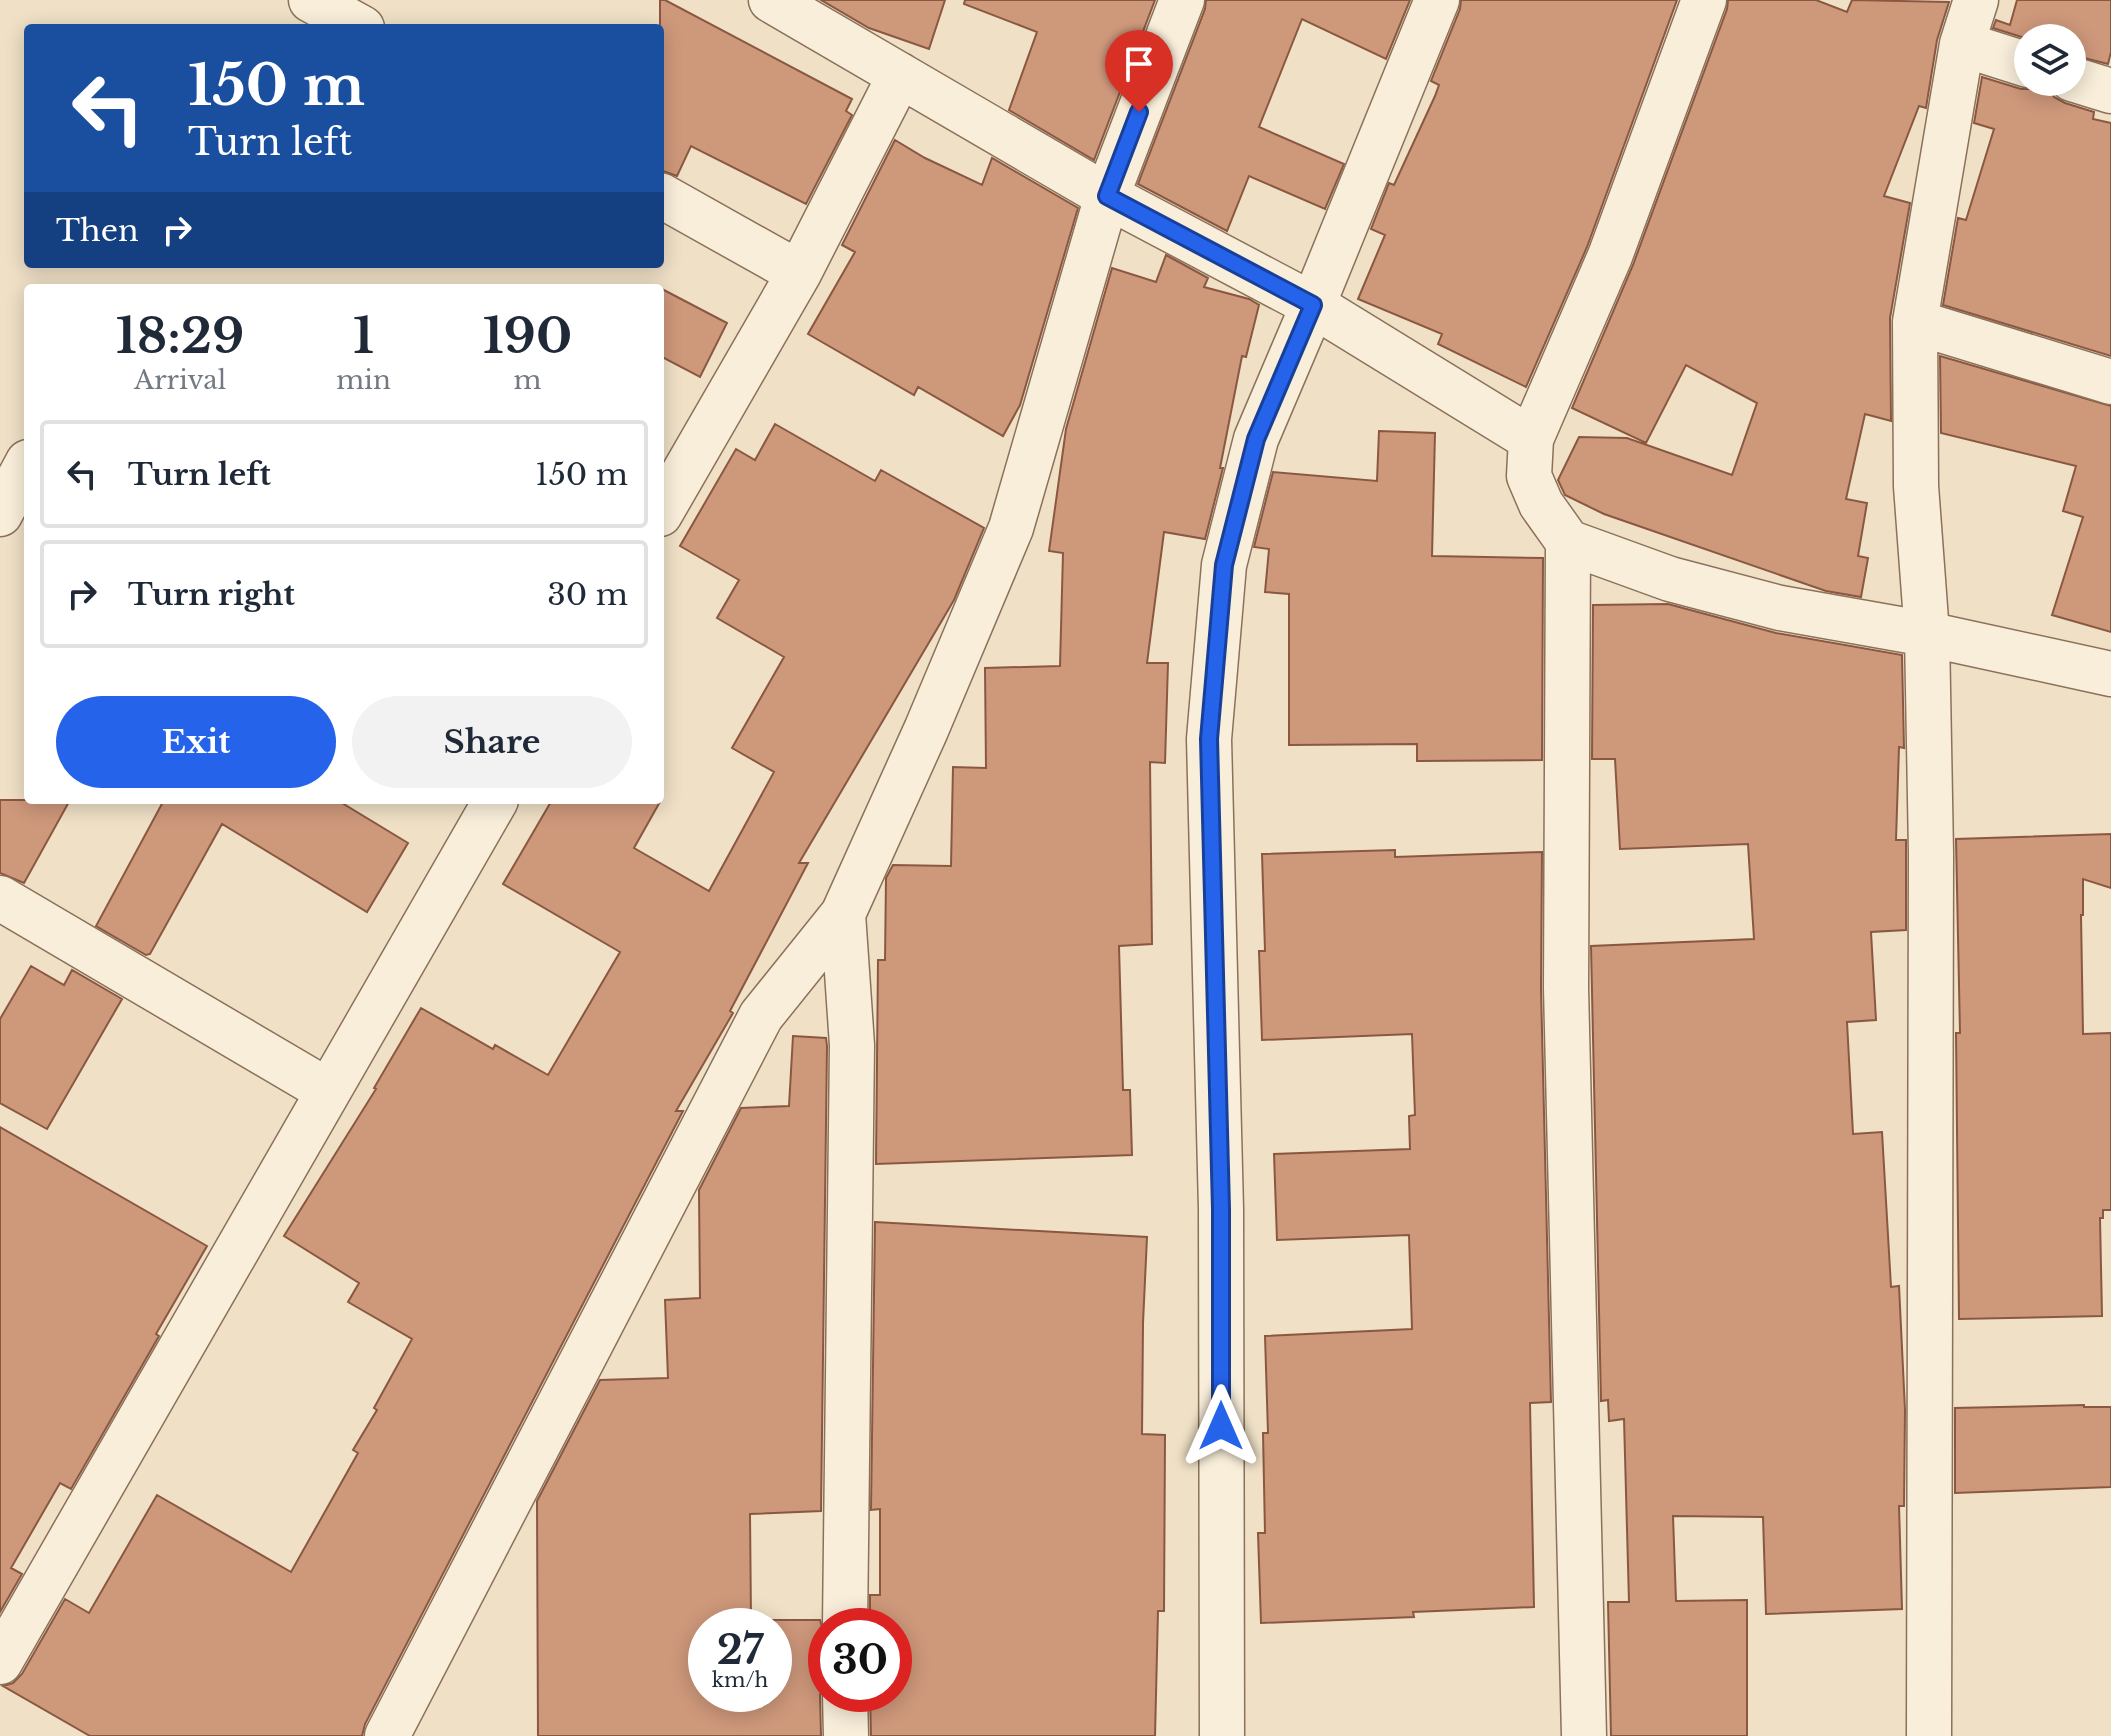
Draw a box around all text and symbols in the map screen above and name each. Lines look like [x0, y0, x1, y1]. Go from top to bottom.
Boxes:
map controls [2014, 24, 2086, 96]
button: layers [2014, 24, 2086, 96]
pin [1105, 30, 1173, 112]
icon: arrive [1117, 42, 1161, 86]
text: 150 m [188, 51, 365, 120]
icon: left [56, 56, 160, 160]
text: Turn left [188, 120, 352, 165]
icon: right [155, 208, 199, 252]
text: Then [56, 212, 139, 249]
text: 18:29 [116, 306, 244, 366]
text: 1 [353, 306, 374, 366]
text: 190 [483, 306, 572, 366]
text: Arrival [134, 364, 226, 396]
text: min [336, 364, 391, 396]
text: m [513, 364, 541, 396]
icon: left [60, 452, 104, 496]
text: Turn left [128, 456, 271, 493]
text: 150 m [535, 456, 628, 493]
icon: right [60, 572, 104, 616]
text: Turn right [128, 576, 295, 613]
text: 30 m [547, 576, 628, 613]
button: Exit [56, 696, 336, 788]
button: Share [352, 696, 632, 788]
position arrow [1179, 1384, 1263, 1468]
speed limit sign: 30 [808, 1608, 912, 1712]
text: 27 [717, 1625, 763, 1675]
text: km/h [712, 1668, 768, 1692]

